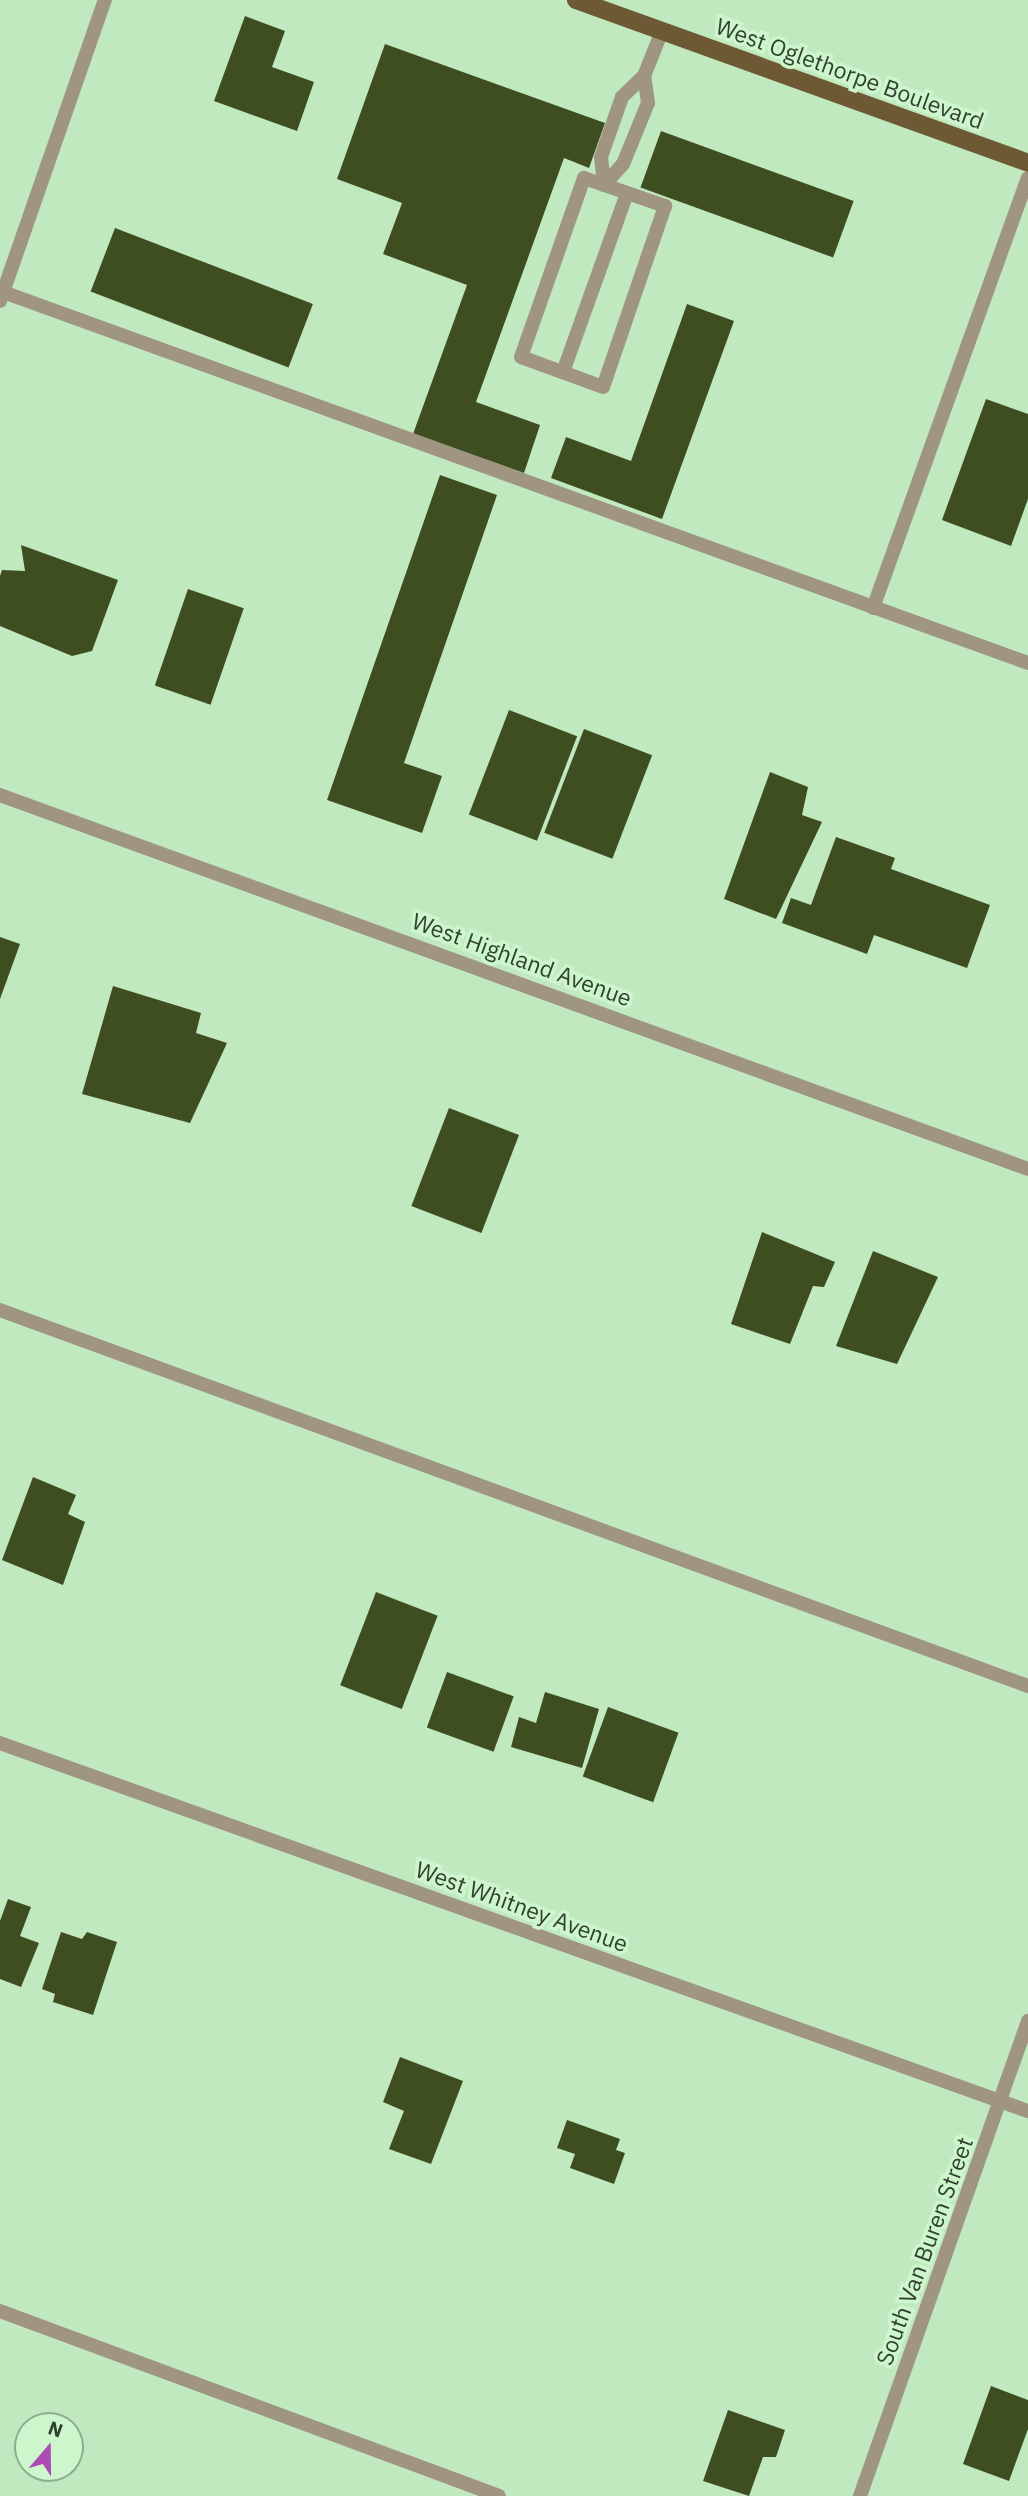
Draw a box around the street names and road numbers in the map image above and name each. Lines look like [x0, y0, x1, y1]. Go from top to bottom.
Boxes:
street label: West Oglethorpe Boulevard [712, 12, 988, 134]
street label: West Highland Avenue [408, 906, 636, 1012]
street label: West Whitney Avenue [412, 1855, 632, 1957]
street label: South Van Buren Street [870, 2133, 978, 2369]

